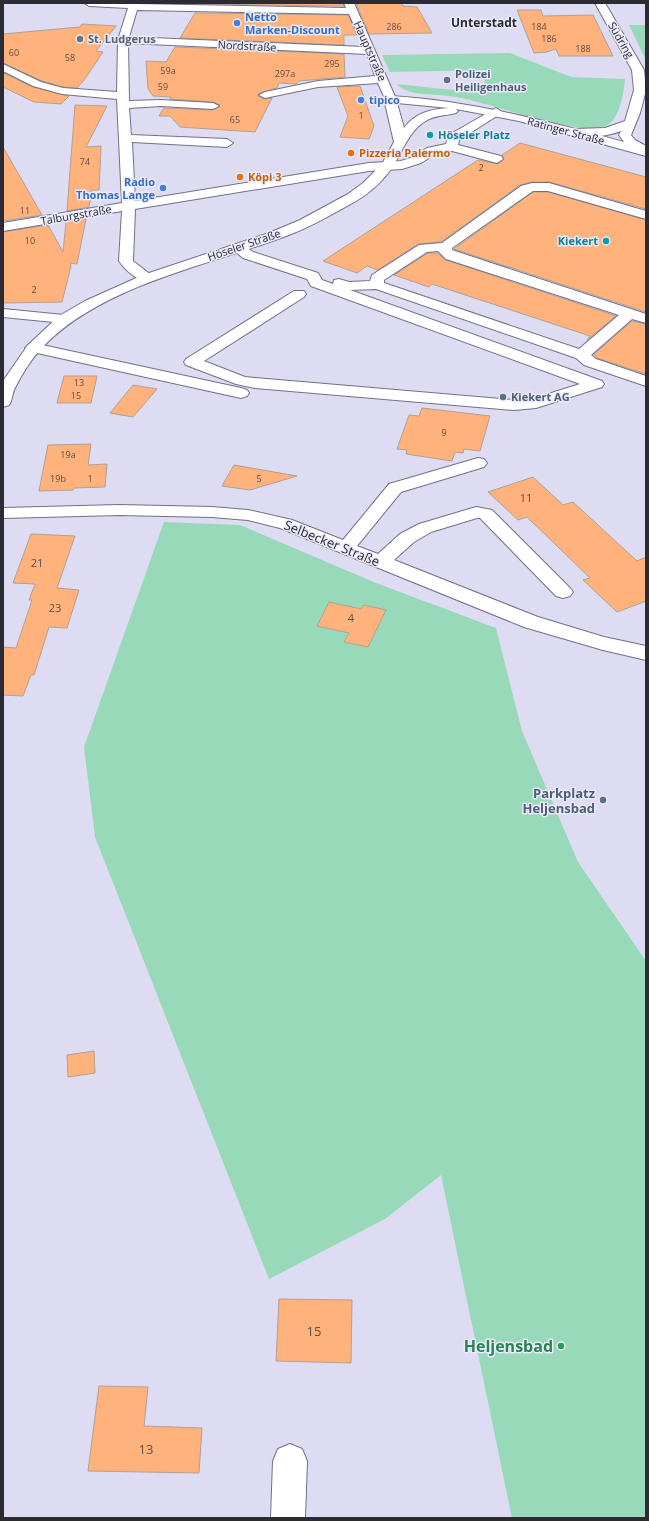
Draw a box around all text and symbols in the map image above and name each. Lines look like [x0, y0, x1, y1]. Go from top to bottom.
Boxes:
place label: Netto Marken-Discount [245, 9, 340, 37]
district label: Unterstadt [451, 14, 517, 31]
marker: Netto Marken-Discount [232, 18, 242, 28]
street label: Hauptstraße [351, 18, 390, 83]
street label: Südring [605, 19, 638, 61]
house number: 286 [386, 20, 402, 33]
house number: 184 [531, 20, 547, 33]
place label: St. Ludgerus [88, 31, 156, 46]
house number: 186 [541, 32, 557, 45]
marker: St. Ludgerus [75, 34, 85, 44]
street label: Nordstraße [217, 36, 277, 55]
house number: 188 [575, 42, 591, 55]
house number: 60 [9, 46, 19, 59]
house number: 58 [65, 51, 75, 64]
house number: 295 [324, 57, 340, 70]
house number: 59a [160, 64, 176, 77]
place label: Polizei Heiligenhaus [455, 66, 527, 94]
house number: 297a [275, 67, 295, 80]
marker: Polizei Heiligenhaus [442, 75, 452, 85]
house number: 59 [158, 80, 168, 93]
place label: tipico [369, 92, 400, 107]
marker: tipico [356, 95, 366, 105]
house number: 1 [358, 109, 364, 122]
house number: 65 [230, 113, 240, 126]
street label: Ratinger Straße [526, 113, 606, 148]
place label: Höseler Platz [438, 127, 511, 142]
marker: Höseler Platz [425, 130, 435, 140]
place label: Pizzeria Palermo [359, 145, 451, 160]
marker: Pizzeria Palermo [346, 148, 356, 158]
house number: 74 [80, 155, 90, 168]
house number: 2 [478, 161, 484, 174]
place label: Köpi 3 [248, 169, 282, 184]
marker: Köpi 3 [235, 172, 245, 182]
place label: Radio Thomas Lange [76, 174, 155, 202]
marker: Radio Thomas Lange [158, 183, 168, 193]
street label: Talburgstraße [39, 201, 113, 228]
house number: 11 [20, 204, 30, 217]
street label: Höseler Straße [205, 225, 282, 264]
place label: Kiekert [558, 233, 598, 248]
house number: 10 [25, 234, 35, 247]
marker: Kiekert [601, 236, 611, 246]
house number: 2 [31, 283, 37, 296]
house number: 13 [74, 376, 84, 389]
house number: 15 [71, 389, 81, 402]
place label: Kiekert AG [511, 389, 570, 404]
marker: Kiekert AG [498, 392, 508, 402]
house number: 9 [441, 426, 447, 439]
house number: 19a [60, 448, 76, 461]
house number: 19b [50, 472, 66, 485]
house number: 1 [87, 472, 93, 485]
house number: 5 [256, 472, 262, 485]
house number: 11 [520, 490, 532, 505]
street label: Selbecker Straße [281, 516, 383, 570]
house number: 21 [31, 555, 43, 570]
house number: 23 [49, 600, 61, 615]
house number: 4 [348, 610, 355, 625]
place label: Parkplatz Heljensbad [522, 784, 595, 817]
marker: Parkplatz Heljensbad [598, 795, 608, 805]
house number: 15 [307, 1322, 321, 1340]
place label: Heljensbad [464, 1335, 553, 1357]
marker: Heljensbad [556, 1341, 566, 1351]
house number: 13 [139, 1440, 153, 1458]

